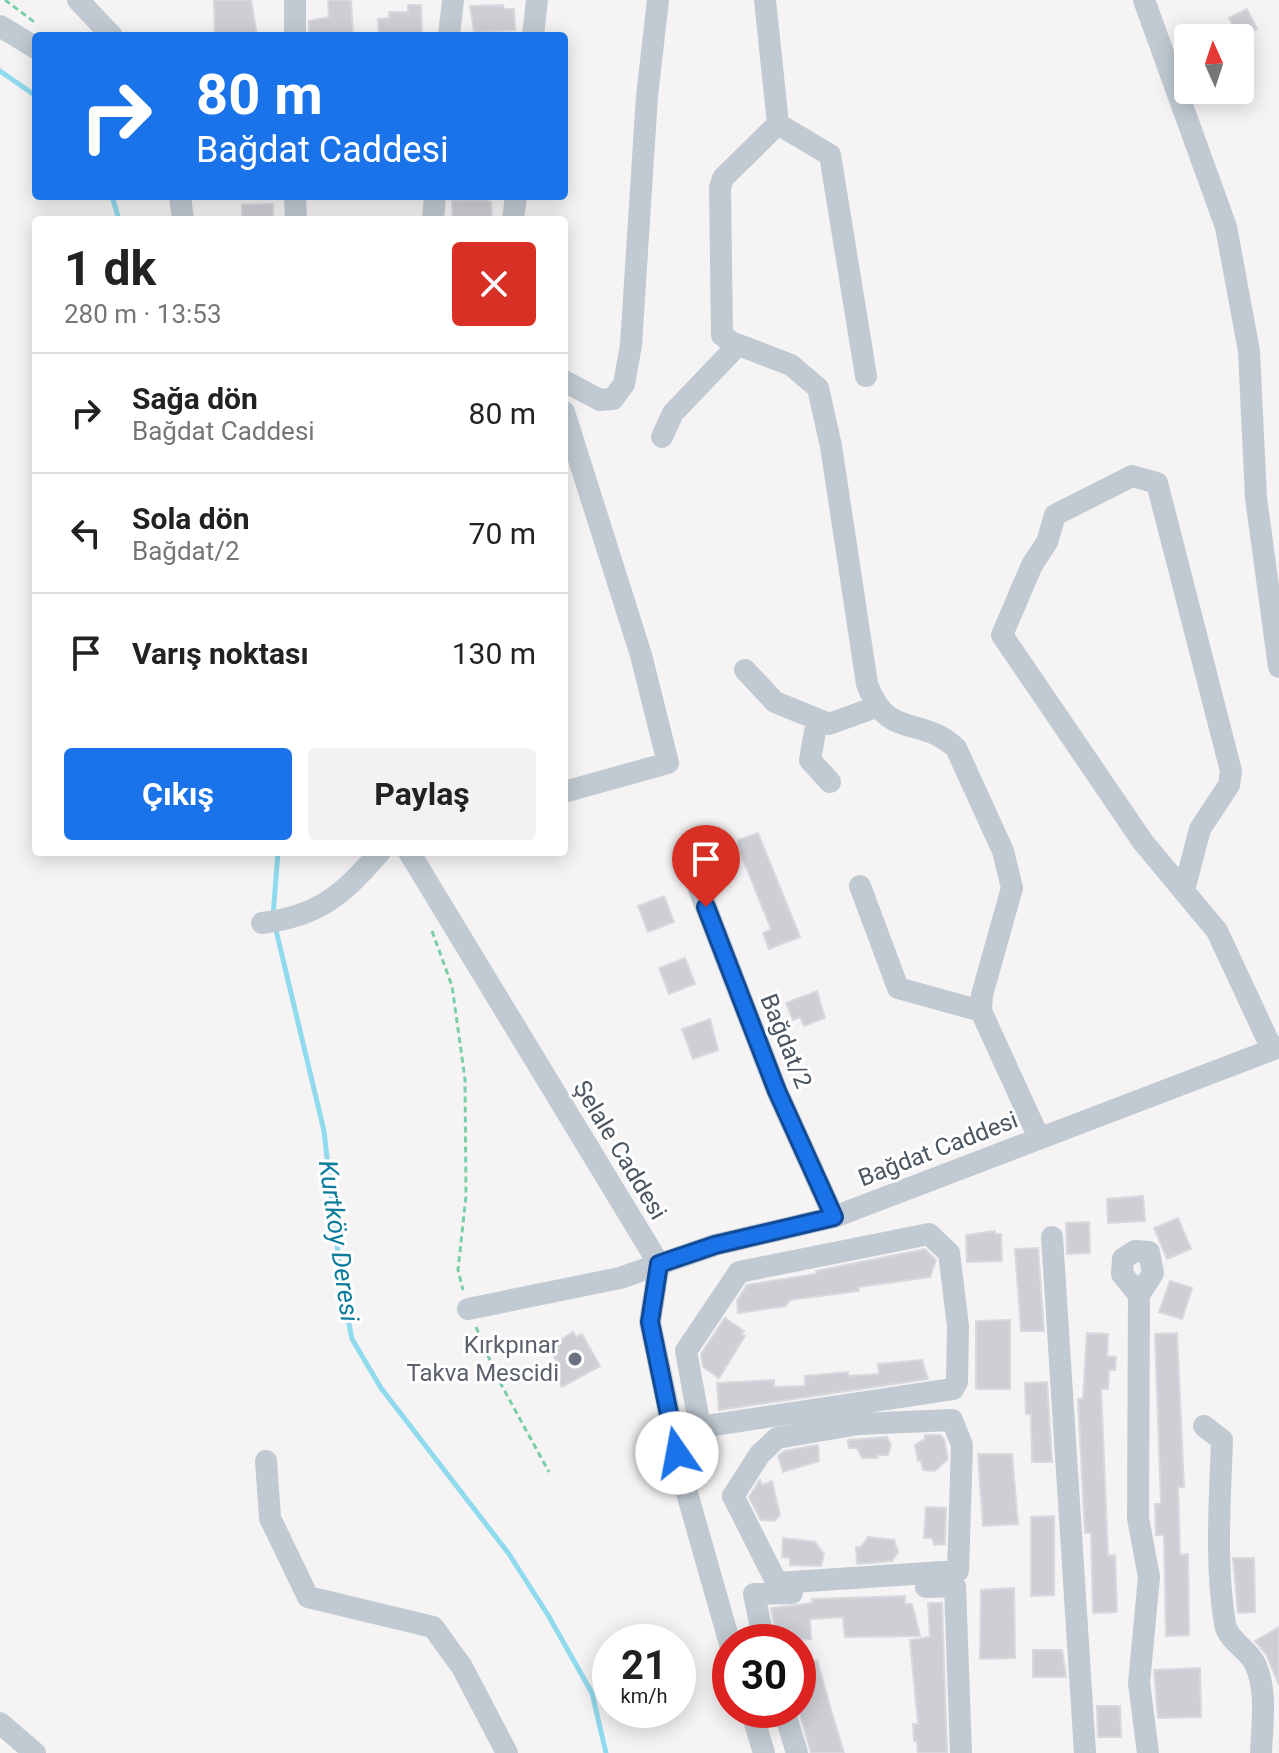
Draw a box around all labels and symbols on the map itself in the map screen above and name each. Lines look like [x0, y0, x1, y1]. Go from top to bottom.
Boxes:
north arrow [1174, 24, 1254, 104]
pin [672, 825, 740, 907]
street label: Bağdat/2 [754, 990, 818, 1092]
street label: Şelale Caddesi [568, 1075, 672, 1225]
street label: Bağdat Caddesi [854, 1106, 1022, 1192]
water label: Kurtköy Deresi [313, 1158, 365, 1325]
place label: Kırkpınar Takva Mescidi [406, 1331, 559, 1387]
marker: Kırkpınar Takva Mescidi [566, 1350, 584, 1368]
position arrow [635, 1411, 719, 1495]
speed limit sign: 30 [712, 1624, 816, 1728]

